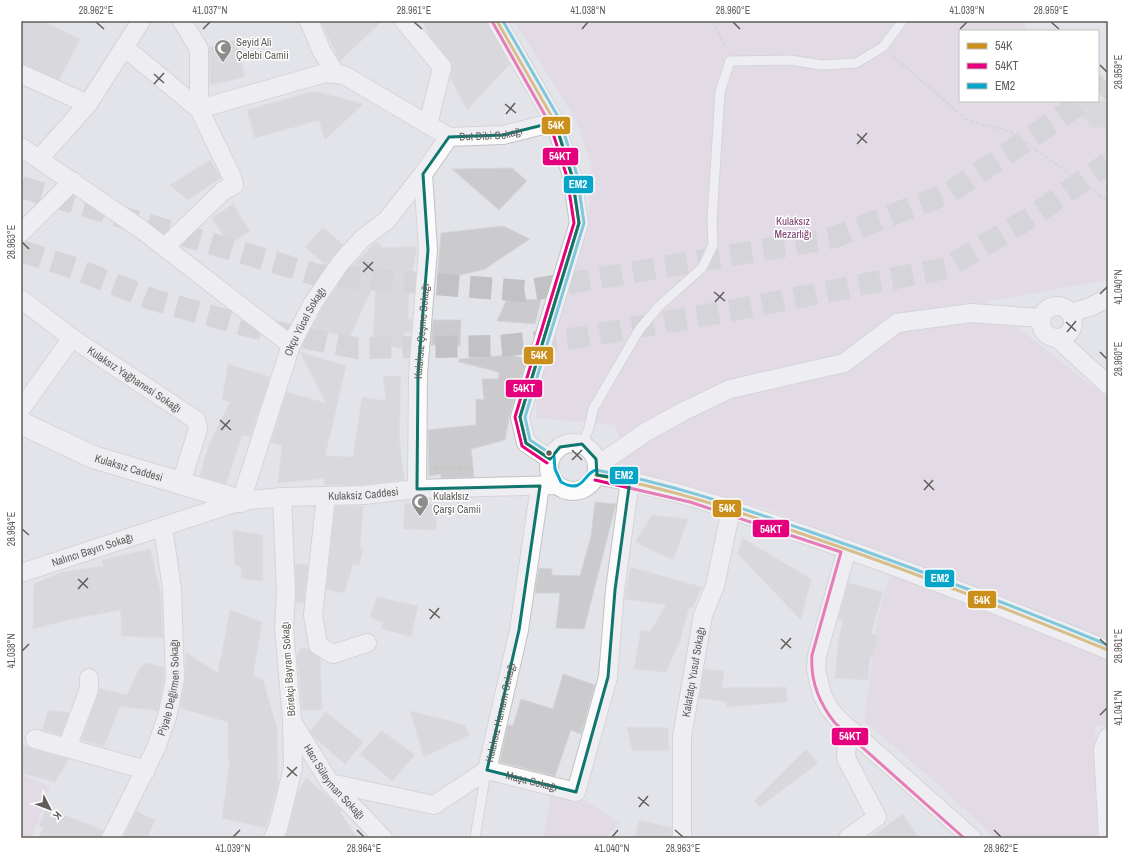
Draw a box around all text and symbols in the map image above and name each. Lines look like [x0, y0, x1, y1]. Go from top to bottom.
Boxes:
text: 28.962°E [79, 4, 113, 17]
text: 41.037°N [193, 4, 228, 17]
text: 28.961°E [397, 4, 431, 17]
text: 41.038°N [571, 4, 606, 17]
text: 28.960°E [716, 4, 750, 17]
text: 41.039°N [950, 4, 985, 17]
text: 28.959°E [1034, 4, 1068, 17]
legend [959, 30, 1099, 102]
place label: Seyid Ali Çelebi Camii [236, 35, 289, 62]
mosque icon: Seyid Ali Çelebi Camii [213, 38, 233, 63]
text: 54K [995, 38, 1013, 54]
text: 28.959°E [1112, 55, 1125, 89]
text: 54KT [995, 58, 1019, 74]
text: EM2 [995, 78, 1015, 94]
line badge: 54K [541, 116, 571, 135]
text: 54K [548, 118, 565, 132]
street label: Dut Dibi Sokağı [459, 123, 524, 144]
line badge: 54KT [542, 147, 579, 166]
text: 54KT [549, 149, 572, 163]
line badge: EM2 [563, 175, 594, 194]
text: EM2 [569, 177, 587, 191]
park label: Kulaksız Mezarlığı [774, 214, 812, 241]
text: 28.963°E [5, 225, 18, 259]
text: 41.040°N [1112, 269, 1125, 305]
street label: Kulaksız Çeşme Sokağı [411, 283, 432, 379]
street label: Okçu Yücel Sokağı [281, 284, 329, 358]
text: 28.960°E [1112, 342, 1125, 376]
street label: Kulaksız Yağhanesi Sokağı [85, 343, 184, 415]
line badge: 54K [523, 346, 554, 365]
text: 54K [531, 348, 548, 362]
line badge: 54KT [505, 379, 543, 398]
text: 54KT [513, 381, 536, 395]
unlabelled marker [544, 448, 554, 458]
street label: Kulaksız Caddesi [93, 451, 165, 484]
line badge: EM2 [609, 466, 639, 485]
text: EM2 [615, 468, 633, 482]
street label: Kulaksiz Caddesi [328, 484, 399, 503]
place label: Kulaklsız Çarşı Camii [433, 489, 481, 516]
mosque icon: Kulaklsız Çarşı Camii [410, 492, 430, 517]
line badge: 54K [712, 499, 742, 518]
text: 54K [719, 501, 736, 515]
text: 28.964°E [5, 512, 18, 546]
line badge: 54KT [752, 519, 790, 538]
text: 54KT [760, 522, 783, 536]
street label: Nalıncı Bayırı Sokağı [50, 530, 135, 570]
line badge: EM2 [924, 569, 955, 588]
text: EM2 [931, 571, 949, 585]
line badge: 54K [967, 590, 997, 609]
text: 54K [974, 593, 991, 607]
street label: Börekçi Bayram Sokağı [278, 621, 298, 717]
street label: Kalafatçı Yusuf Sokağı [679, 626, 708, 718]
text: 28.961°E [1112, 629, 1125, 663]
text: 41.038°N [5, 633, 18, 669]
street label: Piyale Değirmen Sokağı [154, 639, 182, 738]
street label: Kulaksız Hamamı Sokağı [482, 661, 518, 763]
text: 41.041°N [1112, 690, 1125, 726]
line badge: 54KT [831, 727, 869, 746]
text: 54KT [839, 729, 862, 743]
street label: Hacı Süleyman Sokağı [301, 741, 368, 822]
street label: Maşa Sokağı [504, 768, 559, 794]
north arrow [30, 789, 70, 829]
text: K [50, 809, 65, 823]
text: 41.039°N [216, 842, 251, 855]
text: 28.964°E [347, 842, 381, 855]
text: 41.040°N [595, 842, 630, 855]
text: 28.963°E [666, 842, 700, 855]
text: 28.962°E [984, 842, 1018, 855]

